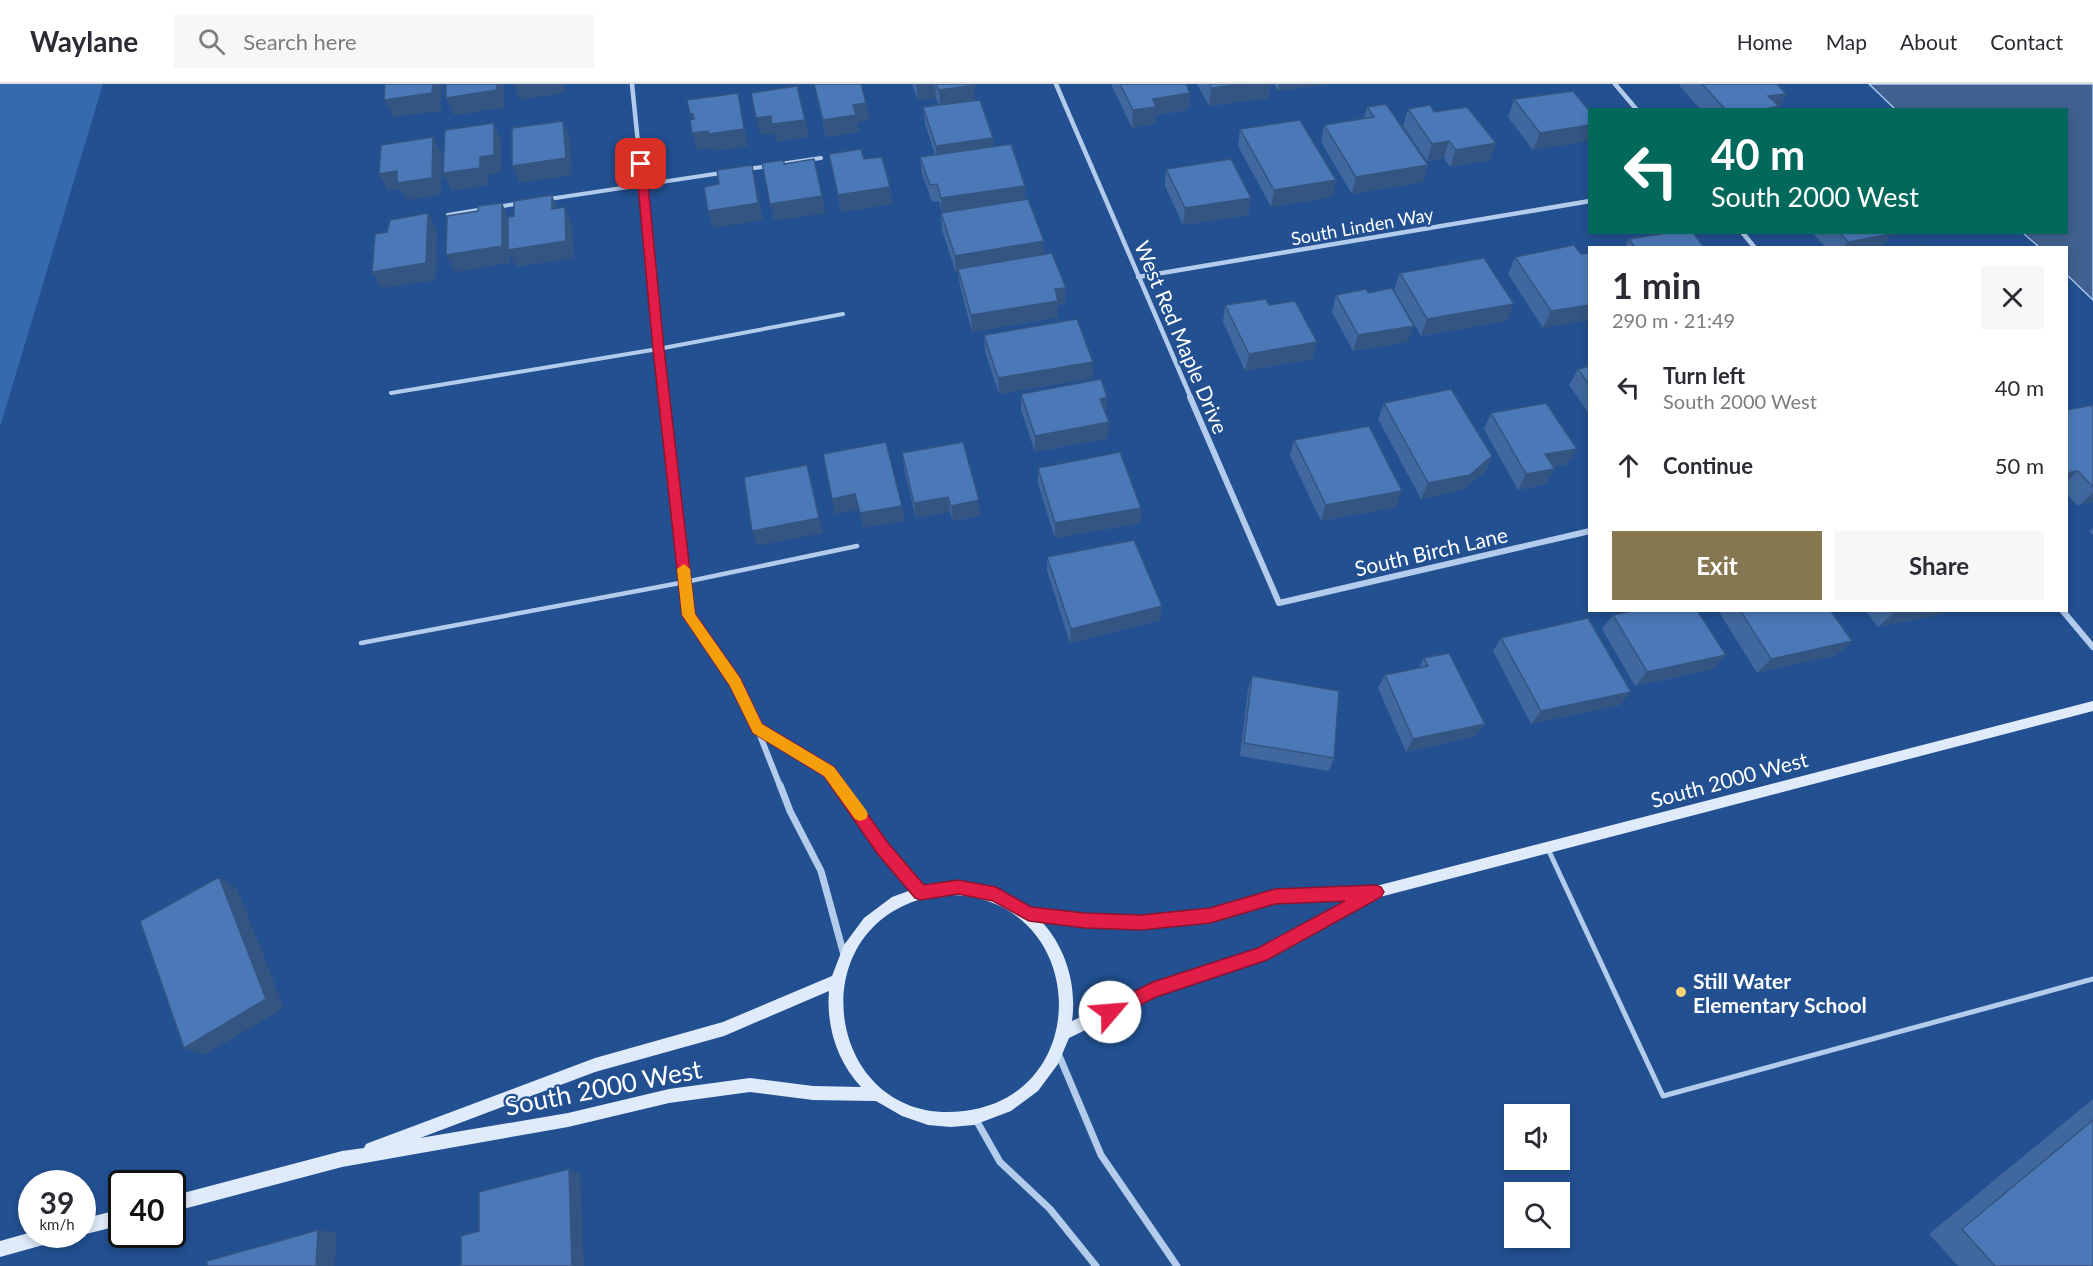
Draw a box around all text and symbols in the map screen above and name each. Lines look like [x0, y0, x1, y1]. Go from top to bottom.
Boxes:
search box [174, 14, 594, 68]
text: Waylane [30, 24, 138, 58]
icon: search [195, 25, 228, 58]
text: Search here [243, 28, 357, 55]
text: Home [1737, 29, 1793, 54]
text: Map [1826, 29, 1867, 54]
text: About [1900, 29, 1957, 54]
text: Contact [1990, 29, 2063, 54]
text: 40 m [1711, 129, 1805, 179]
icon: left [1612, 132, 1690, 210]
pin [615, 138, 666, 189]
icon: arrive [624, 147, 657, 180]
text: South 2000 West [1711, 180, 1919, 213]
street label: South Linden Way [1289, 203, 1436, 249]
street label: West Red Maple Drive [1130, 237, 1234, 437]
text: 1 min [1612, 263, 1701, 307]
button: close [1981, 266, 2044, 329]
text: 290 m · 21:49 [1612, 308, 1735, 332]
text: Turn left [1663, 362, 1745, 389]
icon: left [1612, 371, 1645, 404]
text: 40 m [1995, 374, 2044, 401]
text: South 2000 West [1663, 389, 1817, 413]
icon: ahead [1612, 449, 1645, 482]
text: Continue [1663, 452, 1753, 479]
text: 50 m [1995, 452, 2044, 479]
street label: South Birch Lane [1352, 521, 1510, 581]
button: Exit [1612, 531, 1822, 600]
button: Share [1834, 531, 2044, 600]
street label: South 2000 West [1648, 746, 1811, 812]
place label: Still Water Elementary School [1693, 968, 1867, 1017]
position arrow [1078, 980, 1142, 1044]
marker: Still Water Elementary School [1674, 985, 1688, 999]
street label: South 2000 West [502, 1052, 705, 1122]
map controls [1504, 1104, 1570, 1248]
button: sound [1504, 1104, 1570, 1170]
speed limit sign: 40 [108, 1170, 186, 1248]
button: search [1504, 1182, 1570, 1248]
text: 39 [40, 1184, 74, 1220]
text: km/h [39, 1215, 75, 1233]

